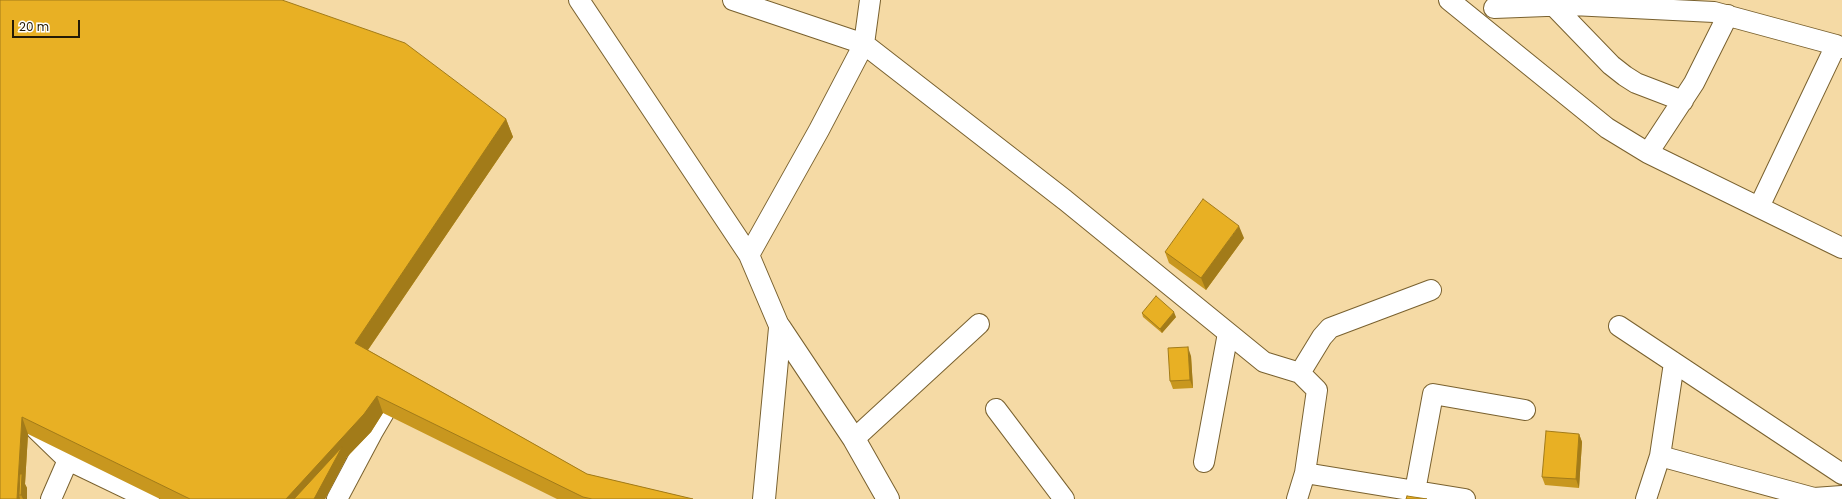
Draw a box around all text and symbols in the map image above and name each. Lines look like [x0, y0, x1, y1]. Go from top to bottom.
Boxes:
scale bar [14, 12, 82, 38]
text: 20 m [19, 18, 49, 35]

